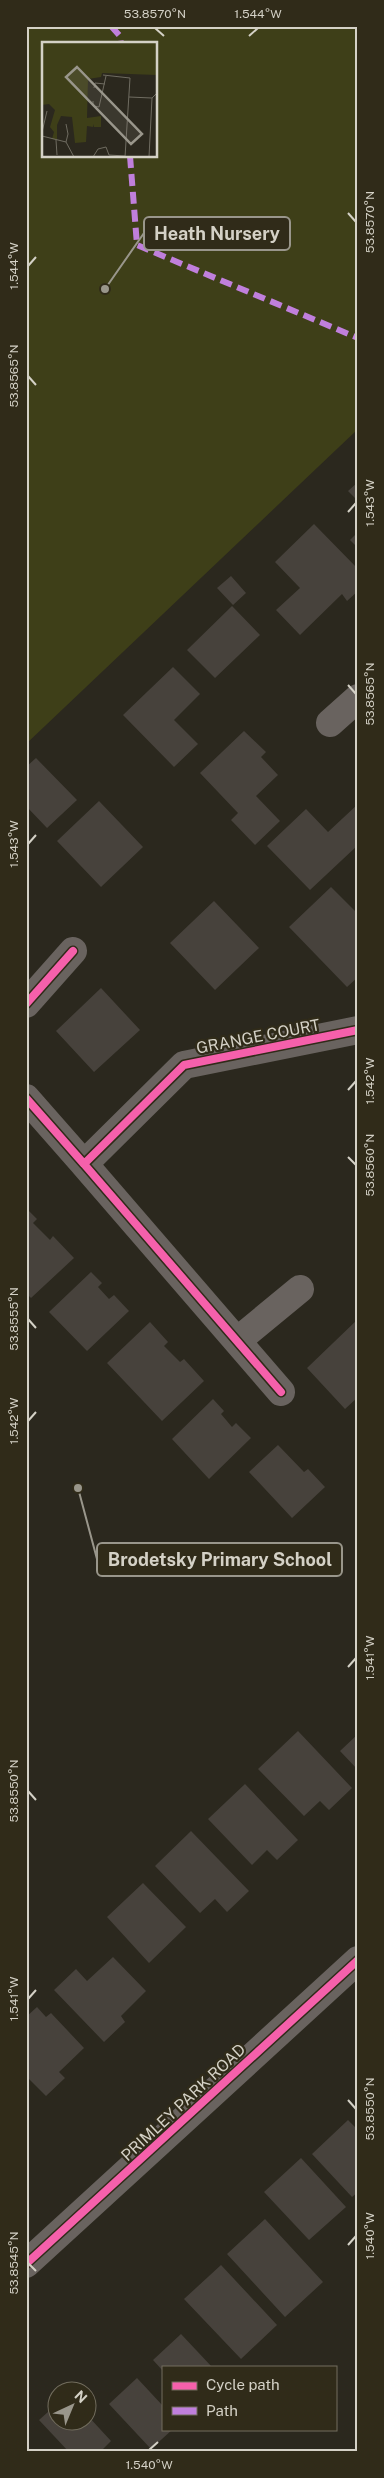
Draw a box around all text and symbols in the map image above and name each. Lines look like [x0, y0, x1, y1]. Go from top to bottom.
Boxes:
text: 53.8570°N [124, 7, 186, 21]
text: 1.544°W [234, 7, 282, 21]
inset map [42, 42, 158, 158]
text: 53.8570°N [363, 191, 377, 253]
callout: Heath Nursery [144, 217, 290, 250]
text: Heath Nursery [154, 223, 280, 244]
text: 1.544°W [7, 242, 21, 290]
text: 53.8565°N [7, 344, 21, 408]
text: 1.543°W [363, 479, 377, 527]
text: 53.8565°N [363, 662, 377, 726]
text: 1.543°W [7, 820, 21, 868]
street label: GRANGE COURT [195, 1015, 322, 1058]
text: 1.542°W [363, 1057, 377, 1104]
text: 53.8560°N [363, 1134, 377, 1196]
text: 53.8555°N [7, 1287, 21, 1351]
text: 1.542°W [7, 1397, 21, 1444]
callout: Brodetsky Primary School [97, 1543, 342, 1576]
text: Brodetsky Primary School [108, 1549, 332, 1570]
text: 1.541°W [363, 1635, 377, 1680]
text: 53.8550°N [7, 1759, 21, 1823]
text: 1.541°W [7, 1976, 21, 2021]
street label: PRIMLEY PARK ROAD [117, 2040, 249, 2165]
text: 53.8550°N [363, 2077, 377, 2141]
text: 1.540°W [363, 2212, 377, 2260]
text: 53.8545°N [7, 2231, 21, 2295]
legend [162, 2366, 336, 2430]
text: Cycle path [206, 2376, 280, 2393]
north arrow [48, 2380, 98, 2430]
text: N [72, 2387, 91, 2406]
text: Path [206, 2402, 238, 2419]
text: 1.540°W [125, 2458, 173, 2472]

